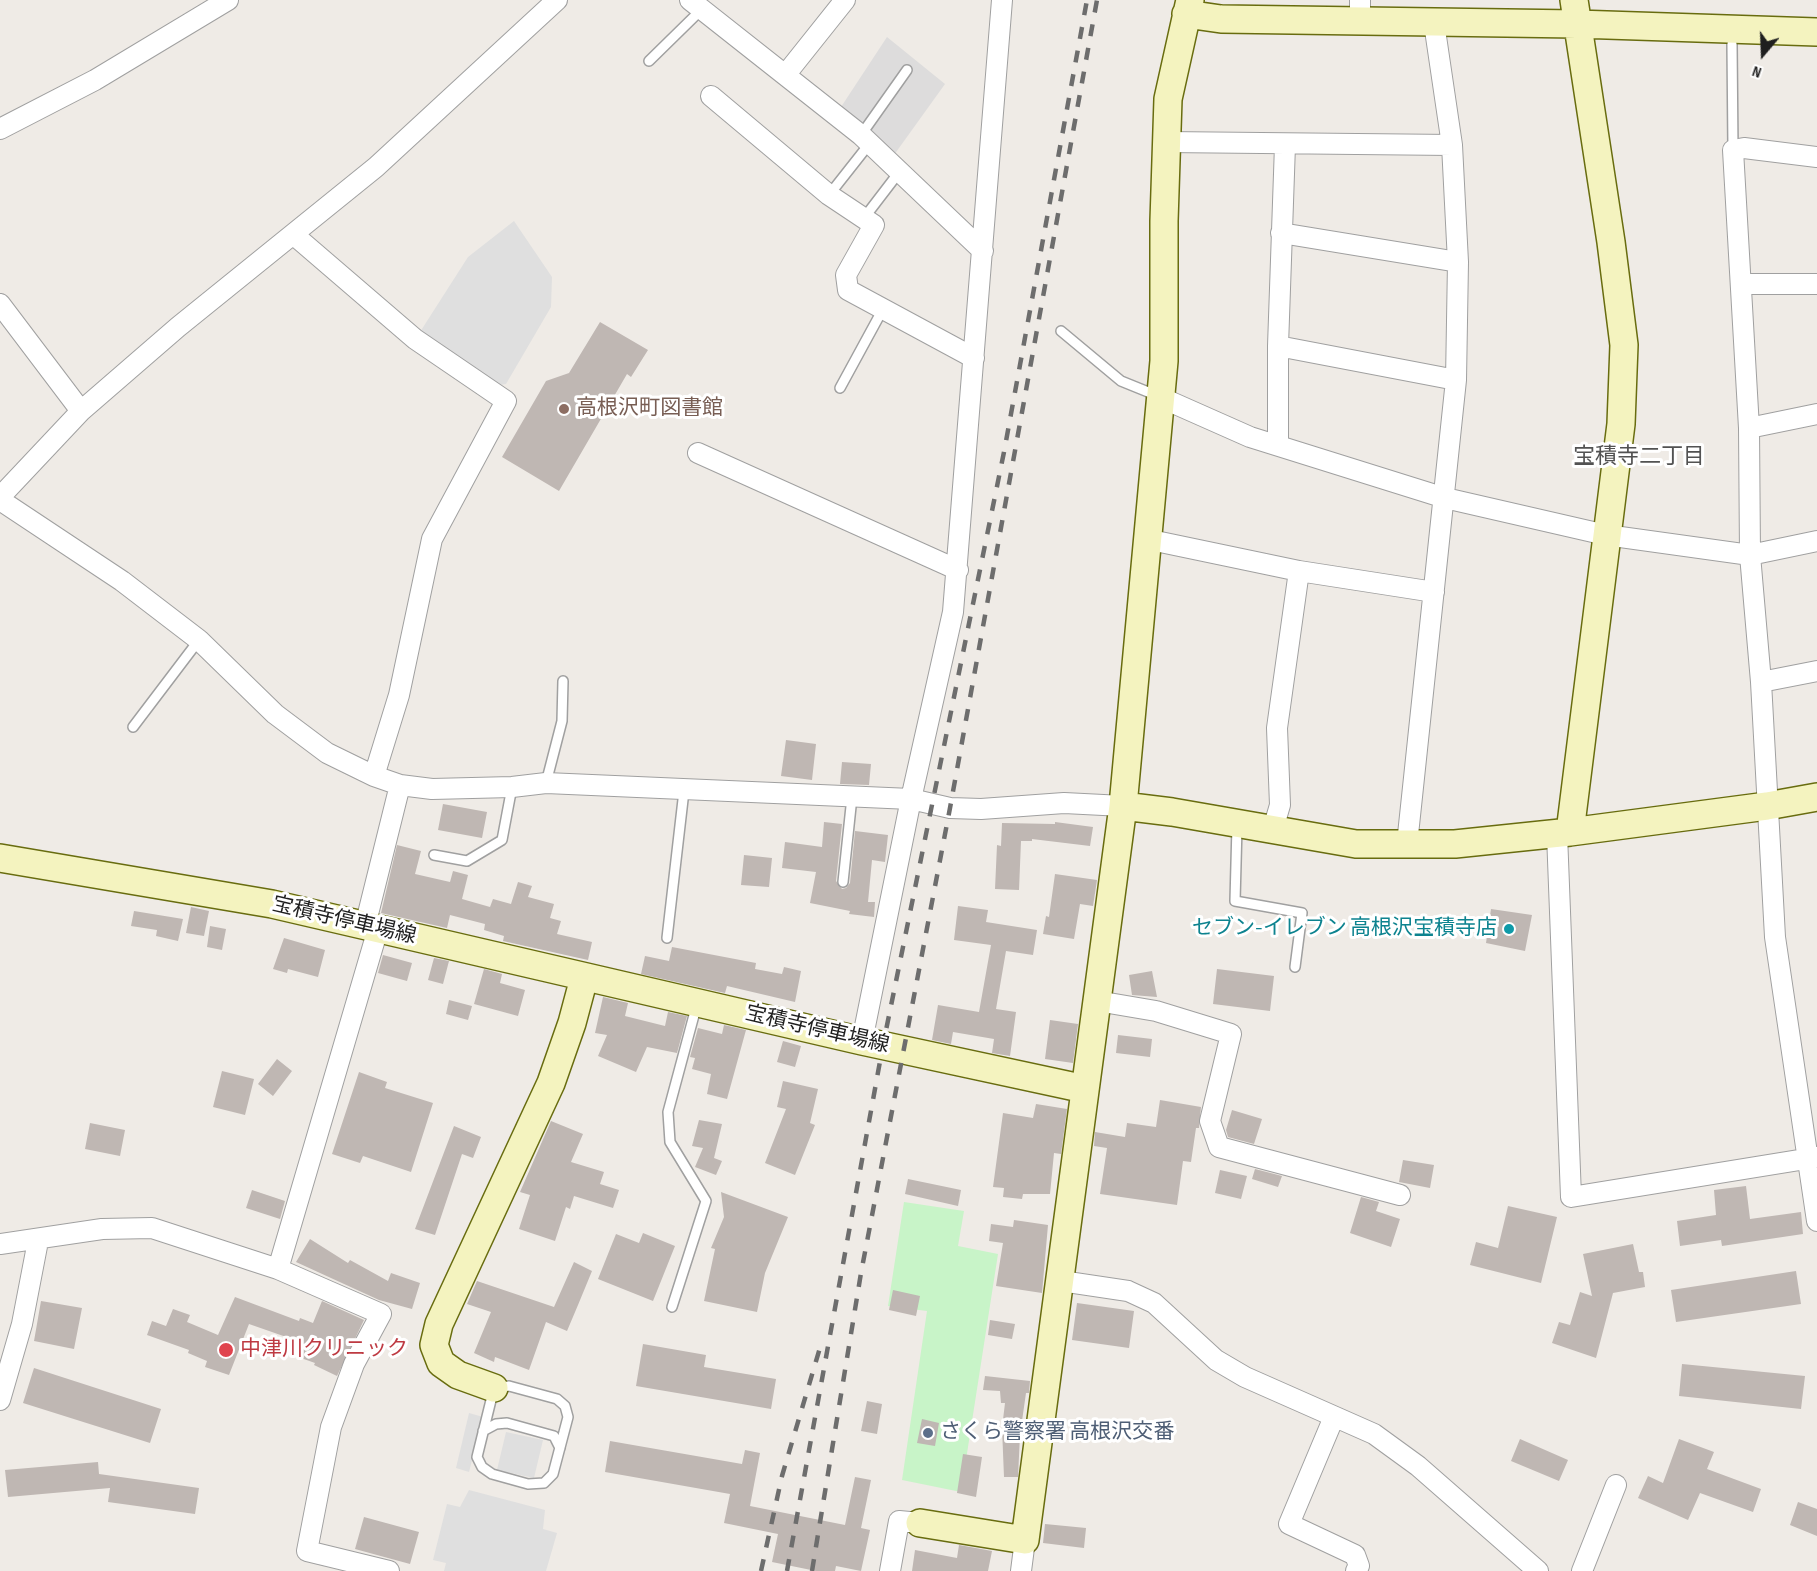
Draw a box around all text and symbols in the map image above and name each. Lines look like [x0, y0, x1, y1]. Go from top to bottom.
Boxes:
north arrow [1733, 24, 1793, 84]
text: N [1750, 61, 1764, 82]
place label: 高根沢町図書館 [576, 396, 723, 422]
marker: 高根沢町図書館 [557, 402, 571, 416]
district label: 宝積寺二丁目 [1573, 444, 1705, 470]
street label: 宝積寺停車場線 [270, 892, 418, 950]
place label: セブン-イレブン 高根沢宝積寺店 [1192, 916, 1497, 942]
marker: セブン-イレブン 高根沢宝積寺店 [1502, 922, 1516, 936]
street label: 宝積寺停車場線 [743, 1001, 891, 1059]
place label: 中津川クリニック [240, 1337, 408, 1363]
marker: 中津川クリニック [217, 1341, 235, 1359]
place label: さくら警察署 高根沢交番 [940, 1420, 1174, 1446]
marker: さくら警察署 高根沢交番 [921, 1426, 935, 1440]

